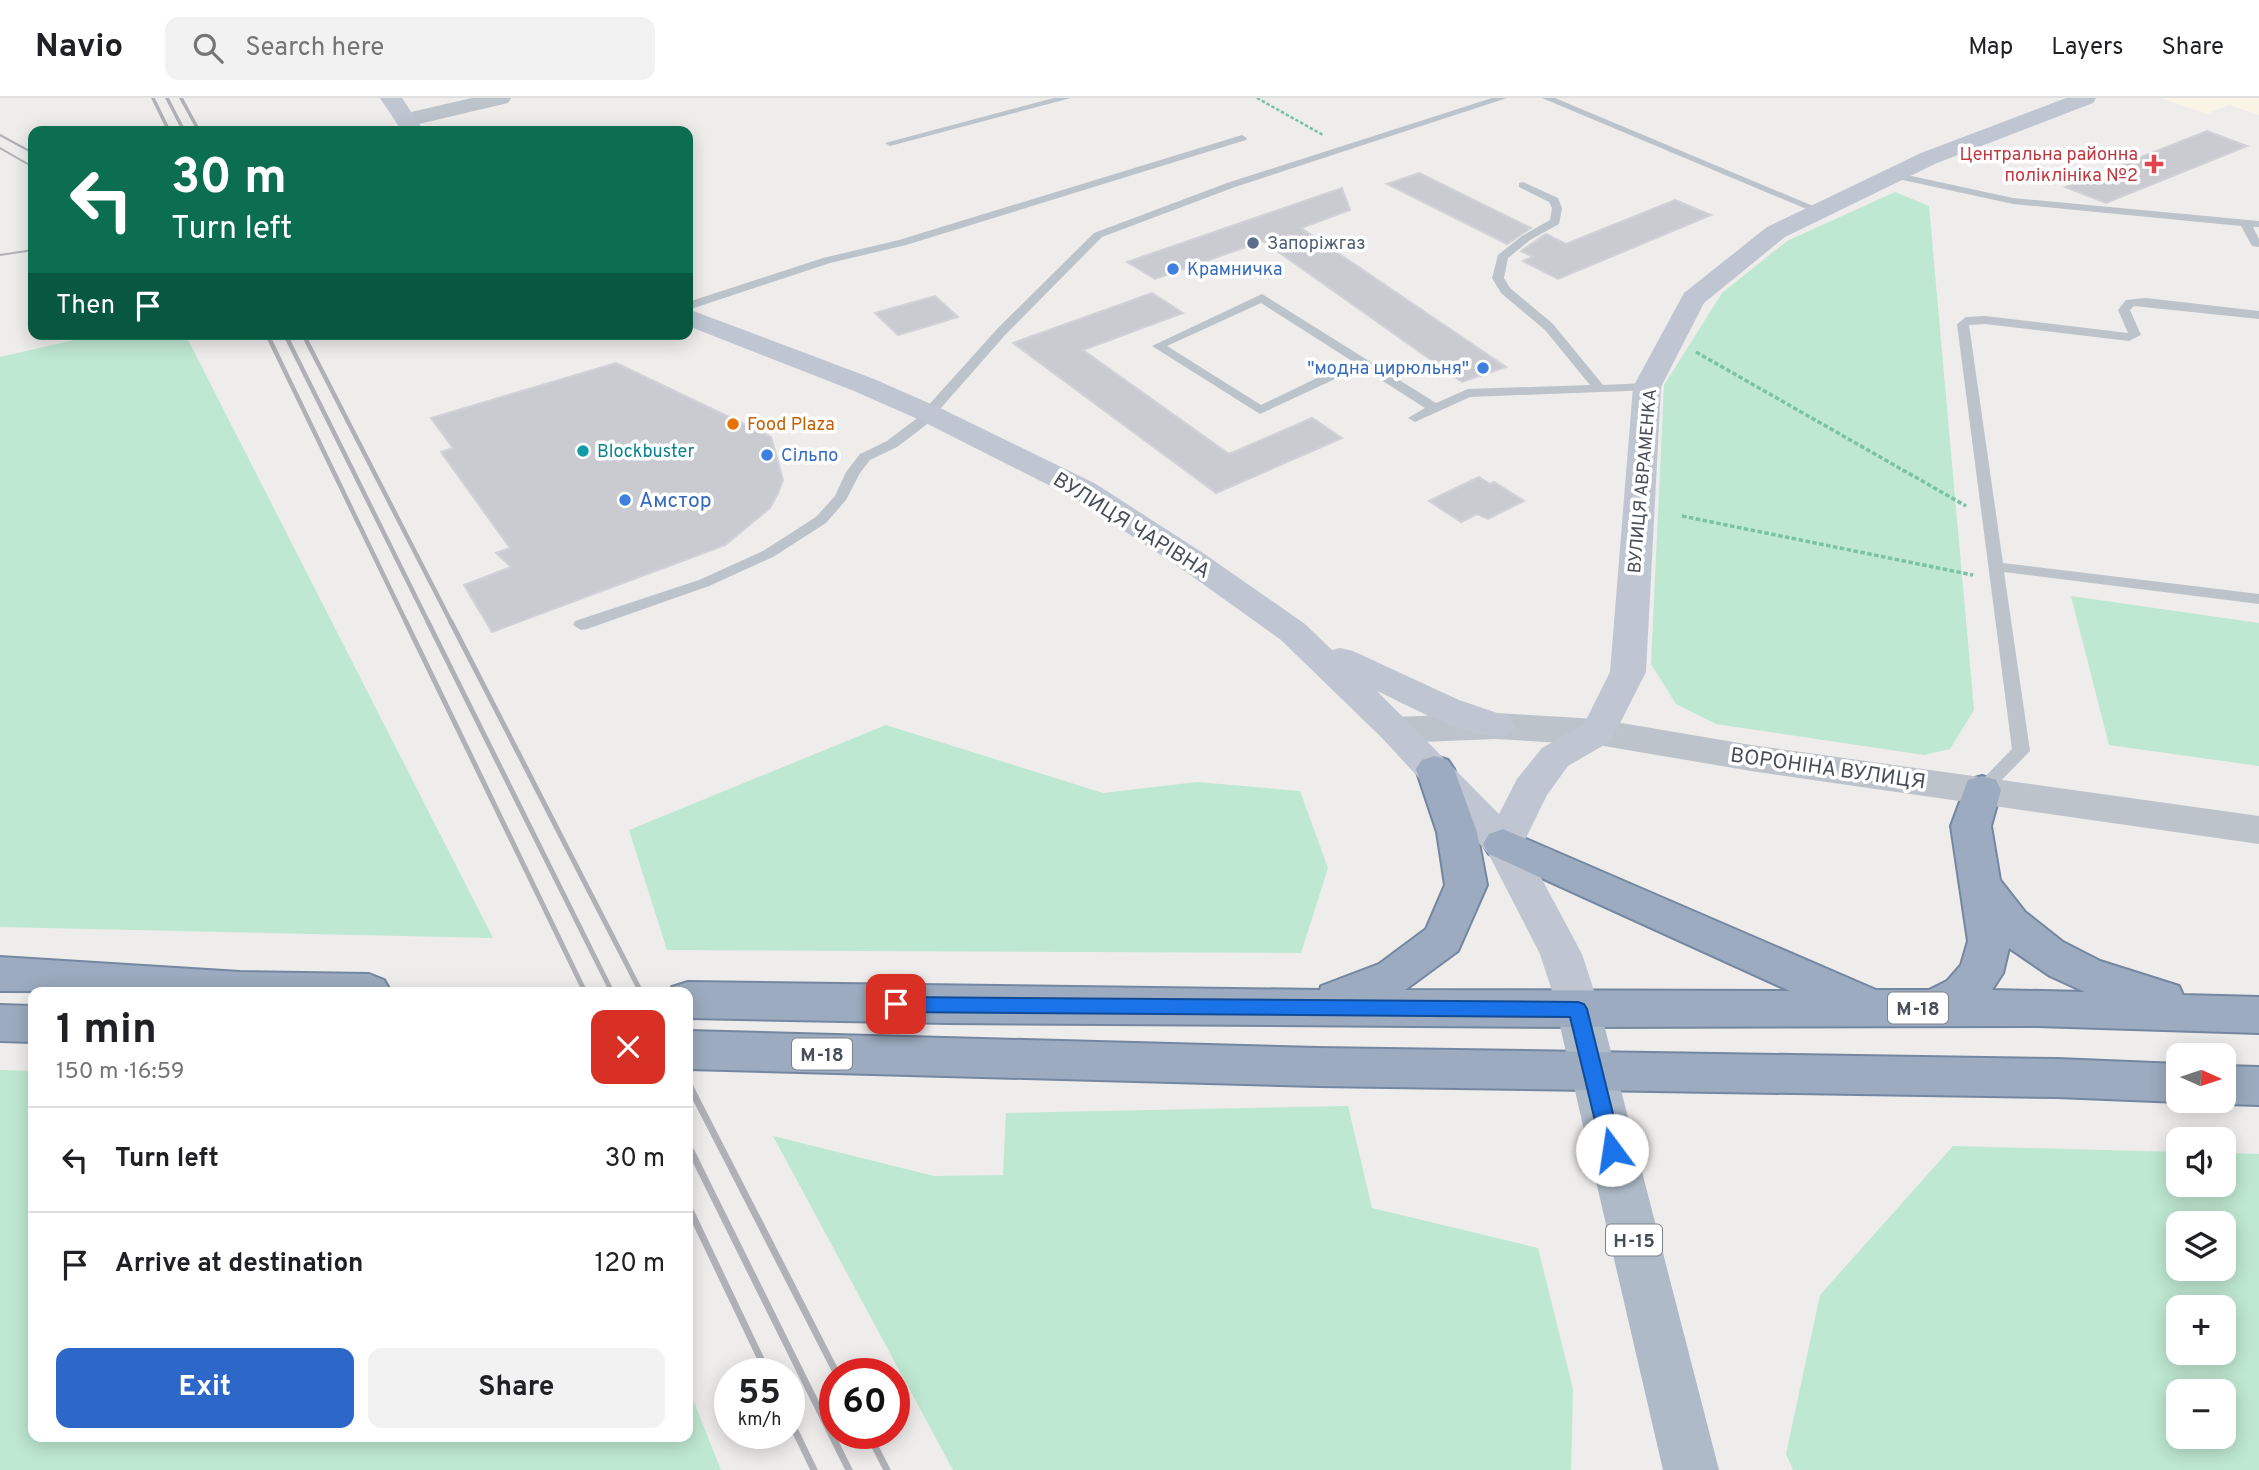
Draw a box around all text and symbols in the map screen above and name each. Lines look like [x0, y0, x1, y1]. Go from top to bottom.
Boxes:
search box [165, 17, 655, 80]
text: Navio [35, 27, 123, 69]
icon: search [189, 29, 227, 67]
text: Search here [245, 32, 384, 65]
text: Map [1968, 33, 2013, 63]
text: Layers [2051, 33, 2123, 63]
text: Share [2161, 33, 2224, 63]
place label: Центральна районна поліклініка №2 [1960, 144, 2138, 188]
text: 30 m [171, 149, 287, 211]
icon: left [56, 154, 147, 245]
marker: Центральна районна поліклініка №2 [2144, 154, 2164, 174]
text: Turn left [171, 210, 292, 250]
place label: Запоріжгаз [1267, 233, 1366, 256]
marker: Запоріжгаз [1245, 235, 1261, 251]
place label: Крамничка [1187, 259, 1283, 282]
marker: Крамничка [1165, 261, 1181, 277]
icon: arrive [129, 287, 167, 325]
text: Then [56, 290, 115, 323]
place label: "модна цирюльня" [1307, 358, 1469, 381]
marker: "модна цирюльня" [1475, 360, 1491, 376]
street label: ВУЛИЦЯ АВРАМЕНКА [1624, 388, 1663, 574]
place label: Food Plaza [747, 414, 835, 437]
marker: Food Plaza [725, 416, 741, 432]
place label: Blockbuster [597, 441, 694, 464]
marker: Blockbuster [575, 443, 591, 459]
place label: Сільпо [781, 445, 838, 468]
marker: Сільпо [759, 447, 775, 463]
street label: ВУЛИЦЯ ЧАРІВНА [1047, 467, 1215, 586]
place label: Амстор [639, 488, 712, 515]
marker: Амстор [617, 492, 633, 508]
street label: ВОРОНІНА ВУЛИЦЯ [1728, 742, 1927, 797]
pin [866, 974, 926, 1034]
icon: arrive [877, 985, 915, 1023]
road number: М-18 [1888, 992, 1948, 1024]
text: 1 min [56, 1005, 157, 1058]
button: close [591, 1010, 665, 1084]
road number: М-18 [792, 1038, 852, 1070]
north arrow [2166, 1043, 2236, 1113]
map controls [2166, 1043, 2236, 1449]
text: 150 m · 16:59 [56, 1058, 185, 1087]
position arrow [1575, 1113, 1649, 1187]
button: sound [2166, 1127, 2236, 1197]
icon: left [56, 1141, 94, 1179]
text: Turn left [115, 1143, 219, 1176]
text: 30 m [605, 1143, 665, 1176]
button: layers [2166, 1211, 2236, 1281]
road number: Н-15 [1606, 1224, 1662, 1256]
icon: arrive [56, 1246, 94, 1284]
text: Arrive at destination [115, 1248, 363, 1281]
text: 120 m [595, 1248, 665, 1281]
button: + [2166, 1295, 2236, 1365]
button: Exit [56, 1348, 354, 1428]
button: Share [368, 1348, 665, 1428]
speed limit sign: 60 [819, 1358, 910, 1449]
text: 55 [738, 1372, 781, 1416]
button: − [2166, 1379, 2236, 1449]
text: km/h [738, 1409, 781, 1432]

